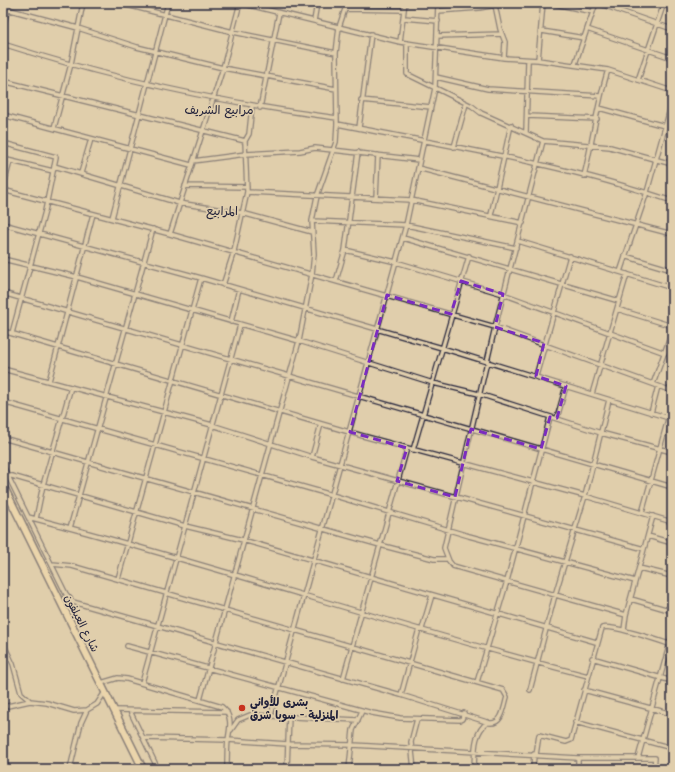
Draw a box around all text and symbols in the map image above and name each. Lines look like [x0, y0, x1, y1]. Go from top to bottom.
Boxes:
district label: مرابيع الشريف [185, 101, 253, 119]
district label: المرابيع [206, 202, 238, 220]
street label: شارع العيلفون [60, 591, 103, 655]
place label: بشرى للأواني المنزلية - سوبا شرق [250, 694, 338, 723]
marker: بشرى للأواني المنزلية - سوبا شرق [237, 703, 247, 713]

